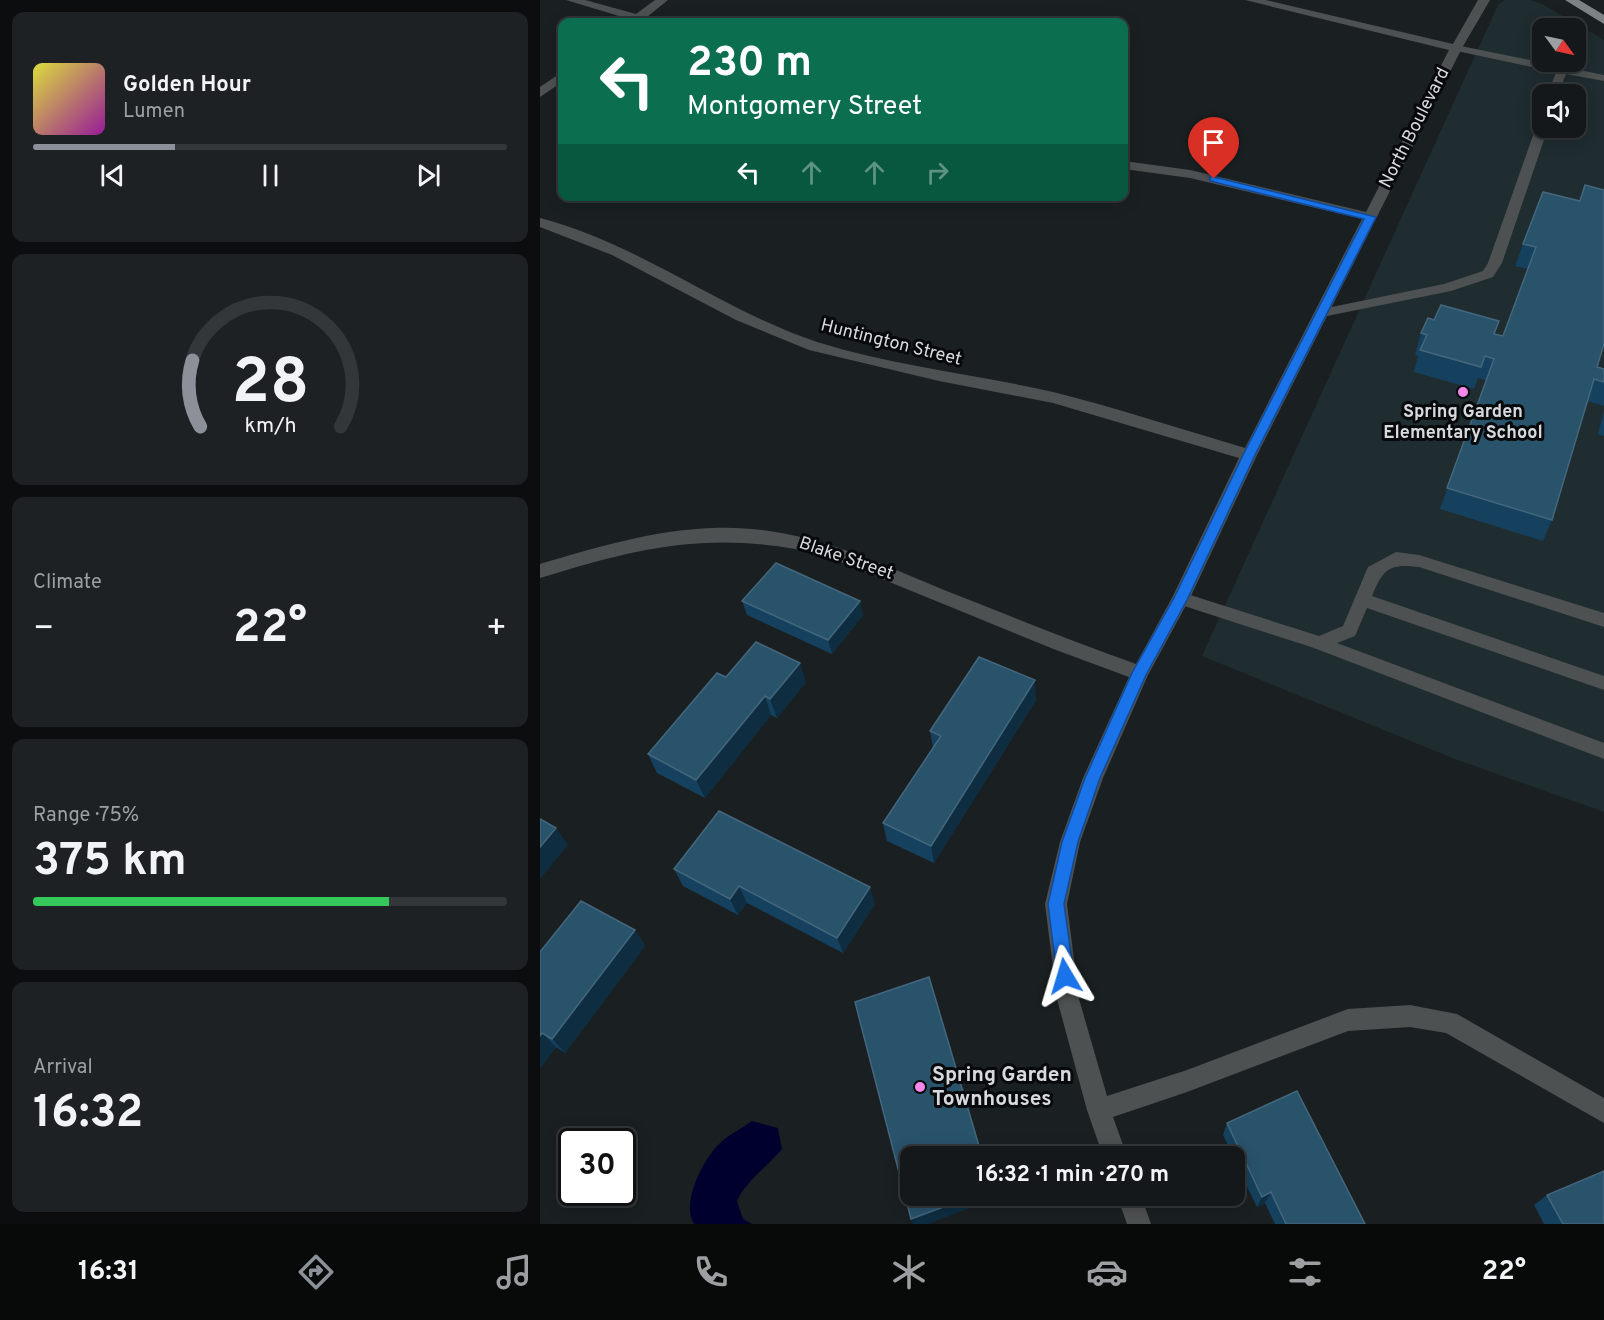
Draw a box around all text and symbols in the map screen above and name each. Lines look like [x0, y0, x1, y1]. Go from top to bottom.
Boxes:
north arrow [1532, 18, 1586, 72]
map controls [1532, 18, 1586, 138]
text: 230 m [687, 38, 812, 91]
icon: left [588, 42, 666, 120]
street label: North Boulevard [1375, 64, 1455, 192]
text: Golden Hour [123, 72, 251, 99]
button: sound [1532, 84, 1586, 138]
text: Montgomery Street [687, 90, 922, 124]
text: Lumen [123, 99, 185, 125]
pin [1188, 117, 1239, 179]
icon: arrive [1197, 126, 1230, 159]
icon: left [732, 156, 765, 189]
icon: ahead [795, 156, 828, 189]
icon: ahead [858, 156, 891, 189]
icon: right [921, 156, 954, 189]
icon: previous [96, 159, 129, 192]
icon: pause [254, 159, 287, 192]
icon: next [412, 159, 445, 192]
street label: Huntington Street [818, 314, 964, 372]
text: 28 [231, 346, 309, 425]
marker: Spring Garden Elementary School [1456, 385, 1470, 399]
place label: Spring Garden Elementary School [1383, 401, 1543, 445]
text: km/h [244, 413, 296, 440]
street label: Blake Street [796, 532, 896, 586]
text: Climate [33, 570, 102, 596]
text: 22° [233, 601, 307, 658]
text: − [33, 609, 54, 651]
text: + [486, 609, 507, 651]
text: Range · 75% [33, 803, 139, 829]
text: 375 km [33, 834, 187, 891]
position arrow [1033, 944, 1097, 1008]
text: Arrival [33, 1055, 93, 1081]
place label: Spring Garden Townhouses [932, 1062, 1072, 1113]
marker: Spring Garden Townhouses [913, 1080, 927, 1094]
text: 16:32 [33, 1086, 143, 1143]
speed limit sign: 30 [558, 1128, 636, 1206]
text: 16:32 · 1 min · 270 m [976, 1162, 1169, 1189]
icon: directions [295, 1251, 337, 1293]
icon: music [493, 1251, 535, 1293]
icon: phone [690, 1251, 732, 1293]
icon: climate [888, 1251, 930, 1293]
icon: car [1086, 1251, 1128, 1293]
icon: filters [1284, 1251, 1326, 1293]
text: 16:31 [78, 1255, 139, 1289]
text: 22° [1482, 1255, 1526, 1289]

